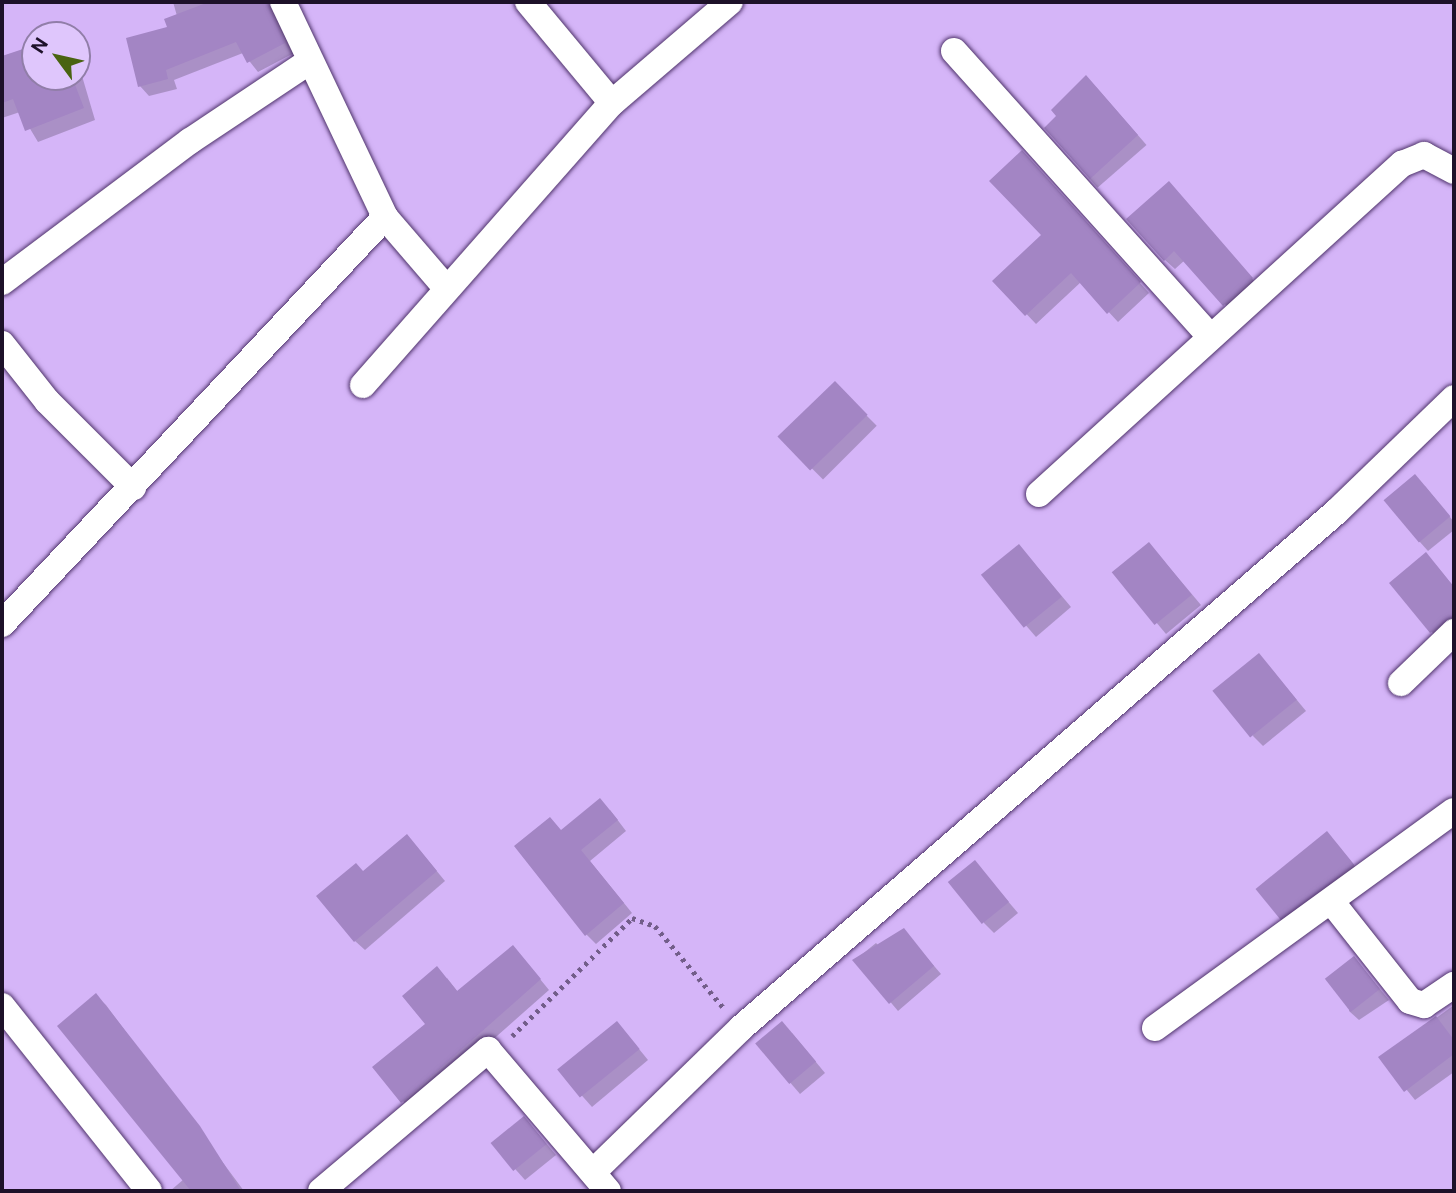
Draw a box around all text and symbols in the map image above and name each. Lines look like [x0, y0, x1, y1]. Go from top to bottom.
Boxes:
north arrow [21, 21, 91, 91]
text: N [25, 33, 54, 58]

